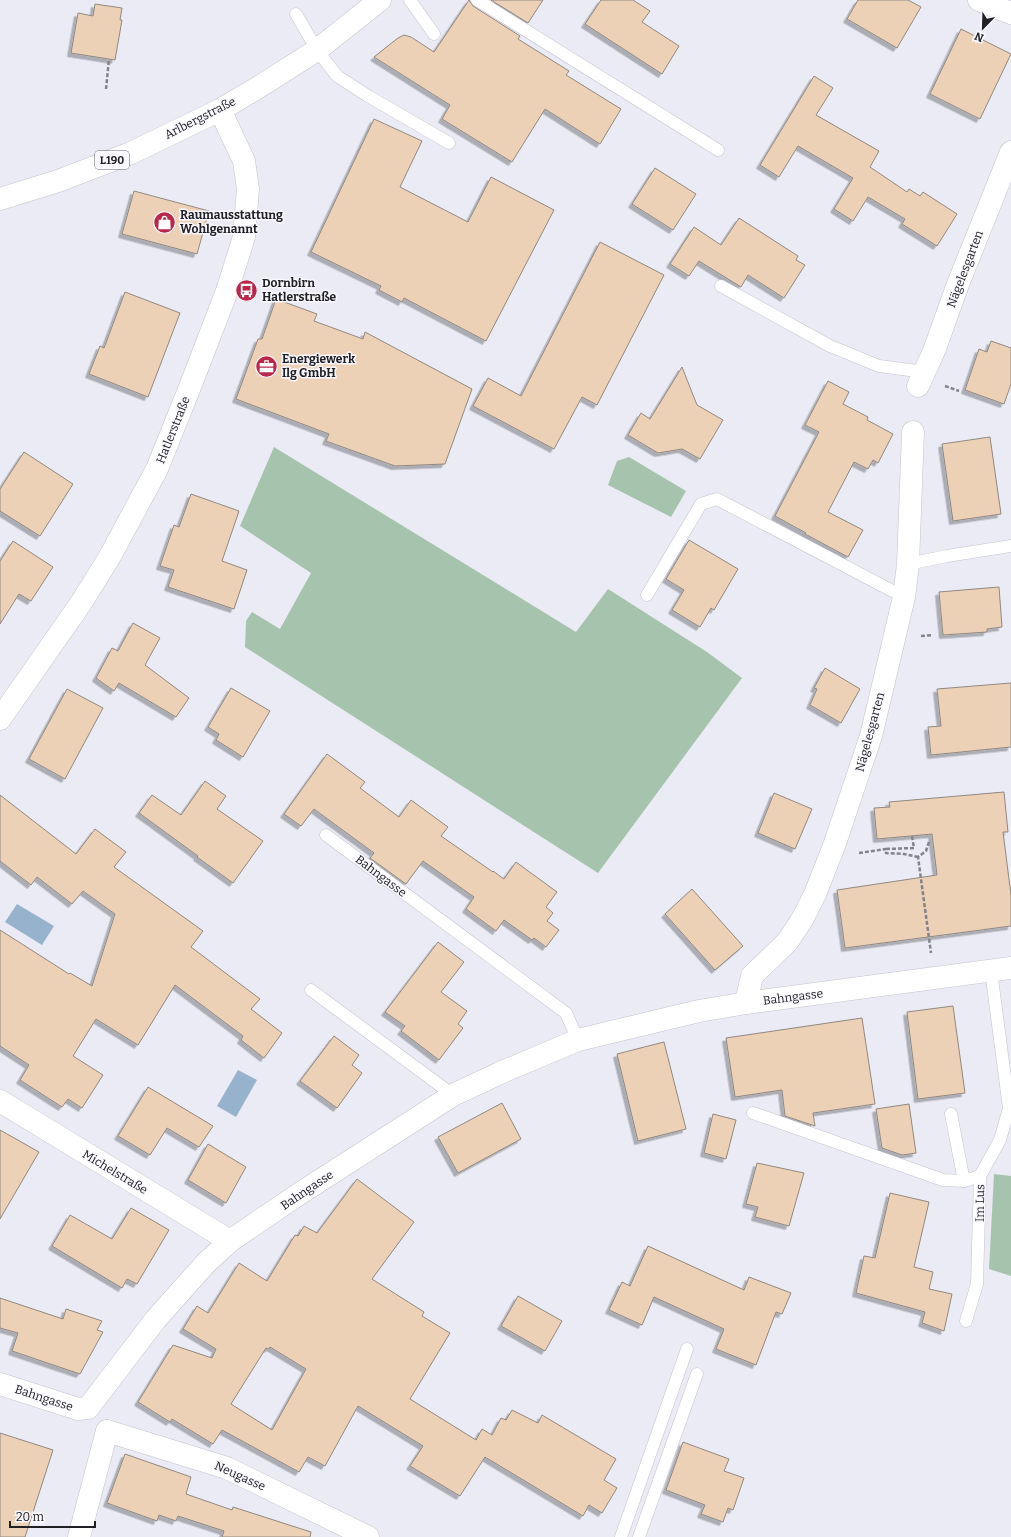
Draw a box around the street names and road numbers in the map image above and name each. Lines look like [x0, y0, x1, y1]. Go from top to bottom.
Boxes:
street label: Arlbergstraße [162, 94, 238, 142]
road number: L190 [95, 151, 129, 169]
street label: Nägelesgarten [944, 228, 986, 310]
street label: Hatlerstraße [153, 394, 193, 466]
street label: Nägelesgarten [853, 690, 887, 773]
street label: Bahngasse [353, 852, 409, 900]
street label: Bahngasse [762, 986, 824, 1008]
street label: Michelstraße [80, 1147, 150, 1197]
street label: Bahngasse [278, 1167, 336, 1213]
street label: Im Lus [973, 1184, 987, 1222]
street label: Bahngasse [13, 1382, 75, 1414]
street label: Neugasse [212, 1459, 268, 1493]

